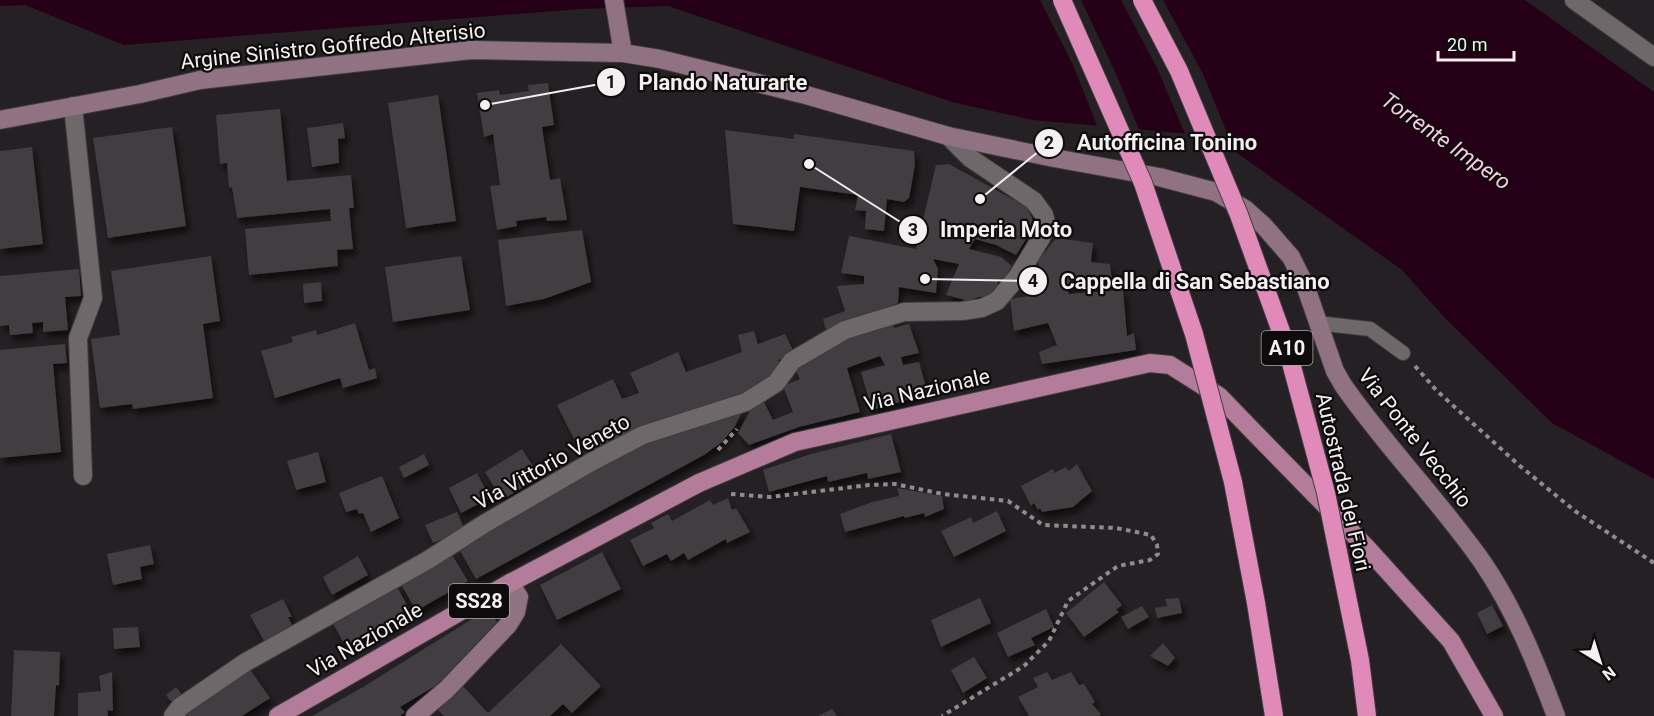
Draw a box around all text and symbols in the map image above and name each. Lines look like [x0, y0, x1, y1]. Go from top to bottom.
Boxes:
street label: Argine Sinistro Goffredo Alterisio [179, 18, 487, 74]
scale bar [1438, 24, 1514, 62]
text: 20 m [1447, 34, 1487, 55]
callout: Plando Naturarte [596, 62, 819, 102]
text: Plando Naturarte [639, 70, 808, 95]
text: 1 [606, 71, 616, 92]
water label: Torrente Impero [1377, 87, 1515, 195]
callout: Autofficina Tonino [1034, 123, 1269, 163]
text: Autofficina Tonino [1077, 130, 1257, 155]
text: 2 [1044, 132, 1054, 153]
callout: Imperia Moto [898, 210, 1084, 250]
text: Imperia Moto [940, 217, 1072, 242]
text: 3 [908, 219, 918, 240]
callout: Cappella di San Sebastiano [1018, 261, 1341, 301]
text: Cappella di San Sebastiano [1060, 269, 1330, 294]
text: 4 [1028, 270, 1038, 291]
road number: A10 [1262, 331, 1312, 365]
street label: Via Nazionale [862, 364, 992, 416]
street label: Via Ponte Vecchio [1353, 364, 1477, 512]
street label: Autostrada dei Fiori [1311, 390, 1375, 574]
street label: Via Vittorio Veneto [470, 409, 634, 515]
road number: SS28 [449, 584, 509, 618]
street label: Via Nazionale [303, 598, 427, 682]
north arrow [1570, 632, 1630, 692]
text: N [1599, 662, 1619, 684]

